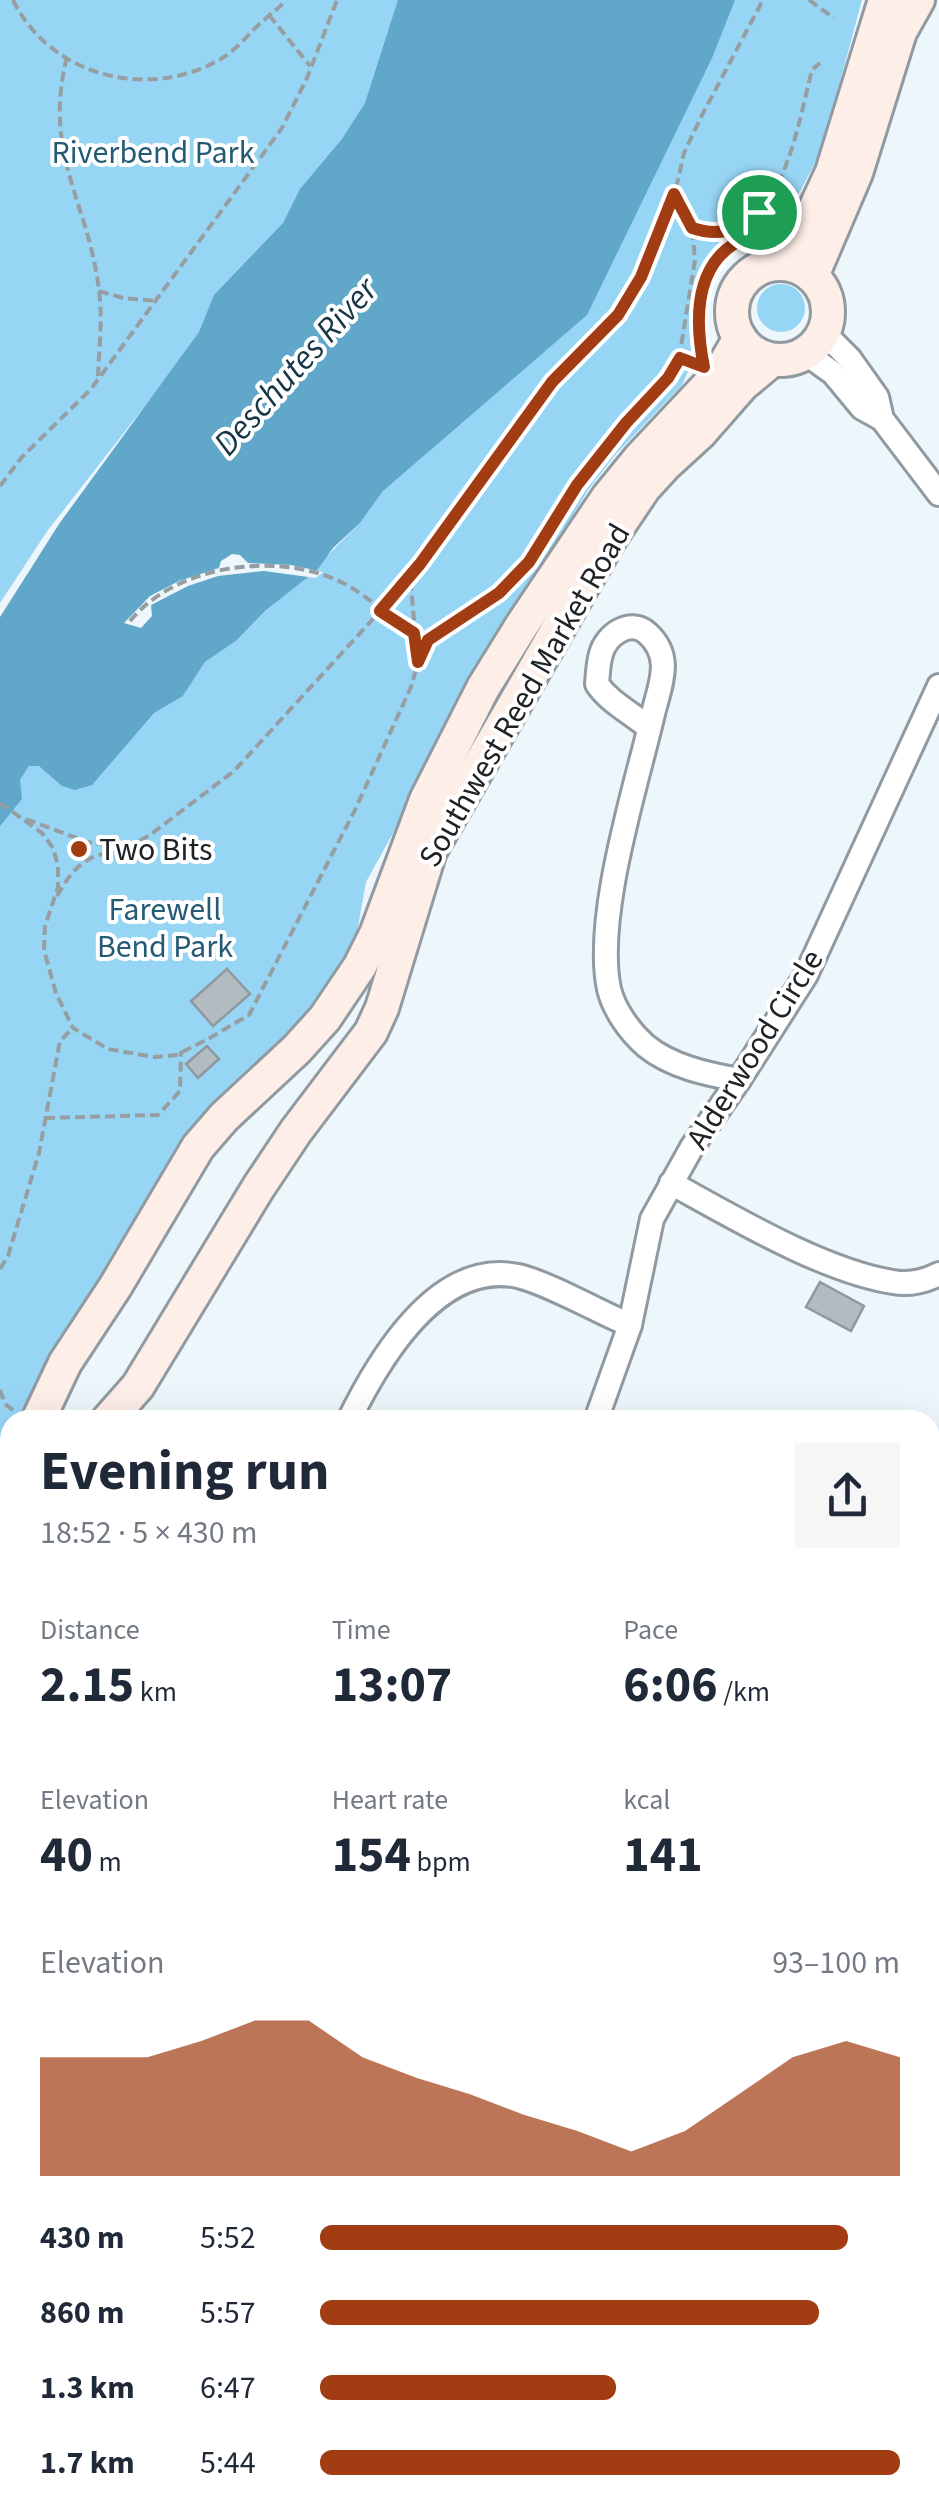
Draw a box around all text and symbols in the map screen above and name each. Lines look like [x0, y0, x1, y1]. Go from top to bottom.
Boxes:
park label: Riverbend Park [52, 130, 255, 176]
pin [717, 170, 802, 255]
icon: arrive [732, 185, 787, 240]
water label: Deschutes River [202, 265, 391, 467]
street label: Southwest Reed Market Road [407, 515, 642, 876]
place label: Two Bits [99, 827, 212, 873]
marker: Two Bits [68, 838, 90, 860]
park label: Farewell Bend Park [97, 887, 233, 970]
street label: Alderwood Circle [675, 941, 835, 1158]
text: Evening run [40, 1433, 329, 1511]
button: share [795, 1443, 900, 1548]
text: 18:52 · 5 × 430 m [40, 1510, 258, 1556]
text: Distance [40, 1610, 140, 1650]
text: Time [332, 1610, 391, 1650]
text: Pace [623, 1610, 678, 1650]
text: 2.15 [40, 1650, 134, 1721]
text: 13:07 [332, 1650, 452, 1721]
text: 6:06 [623, 1650, 718, 1721]
text: km [134, 1672, 177, 1712]
text: /km [718, 1672, 770, 1712]
text: Elevation [40, 1780, 149, 1820]
text: Heart rate [332, 1780, 448, 1820]
text: kcal [623, 1780, 670, 1820]
text: 40 [40, 1820, 93, 1891]
text: 154 [332, 1820, 411, 1891]
text: 141 [623, 1820, 703, 1891]
text: m [93, 1842, 122, 1882]
text: bpm [411, 1842, 471, 1882]
text: Elevation [40, 1940, 165, 1986]
text: 93–100 m [772, 1940, 900, 1986]
text: 430 m [40, 2215, 125, 2261]
text: 5:52 [200, 2215, 256, 2261]
text: 860 m [40, 2290, 125, 2336]
text: 5:57 [200, 2290, 256, 2336]
text: 1.3 km [40, 2365, 135, 2411]
text: 6:47 [200, 2365, 256, 2411]
text: 1.7 km [40, 2440, 135, 2486]
text: 5:44 [200, 2440, 256, 2486]

